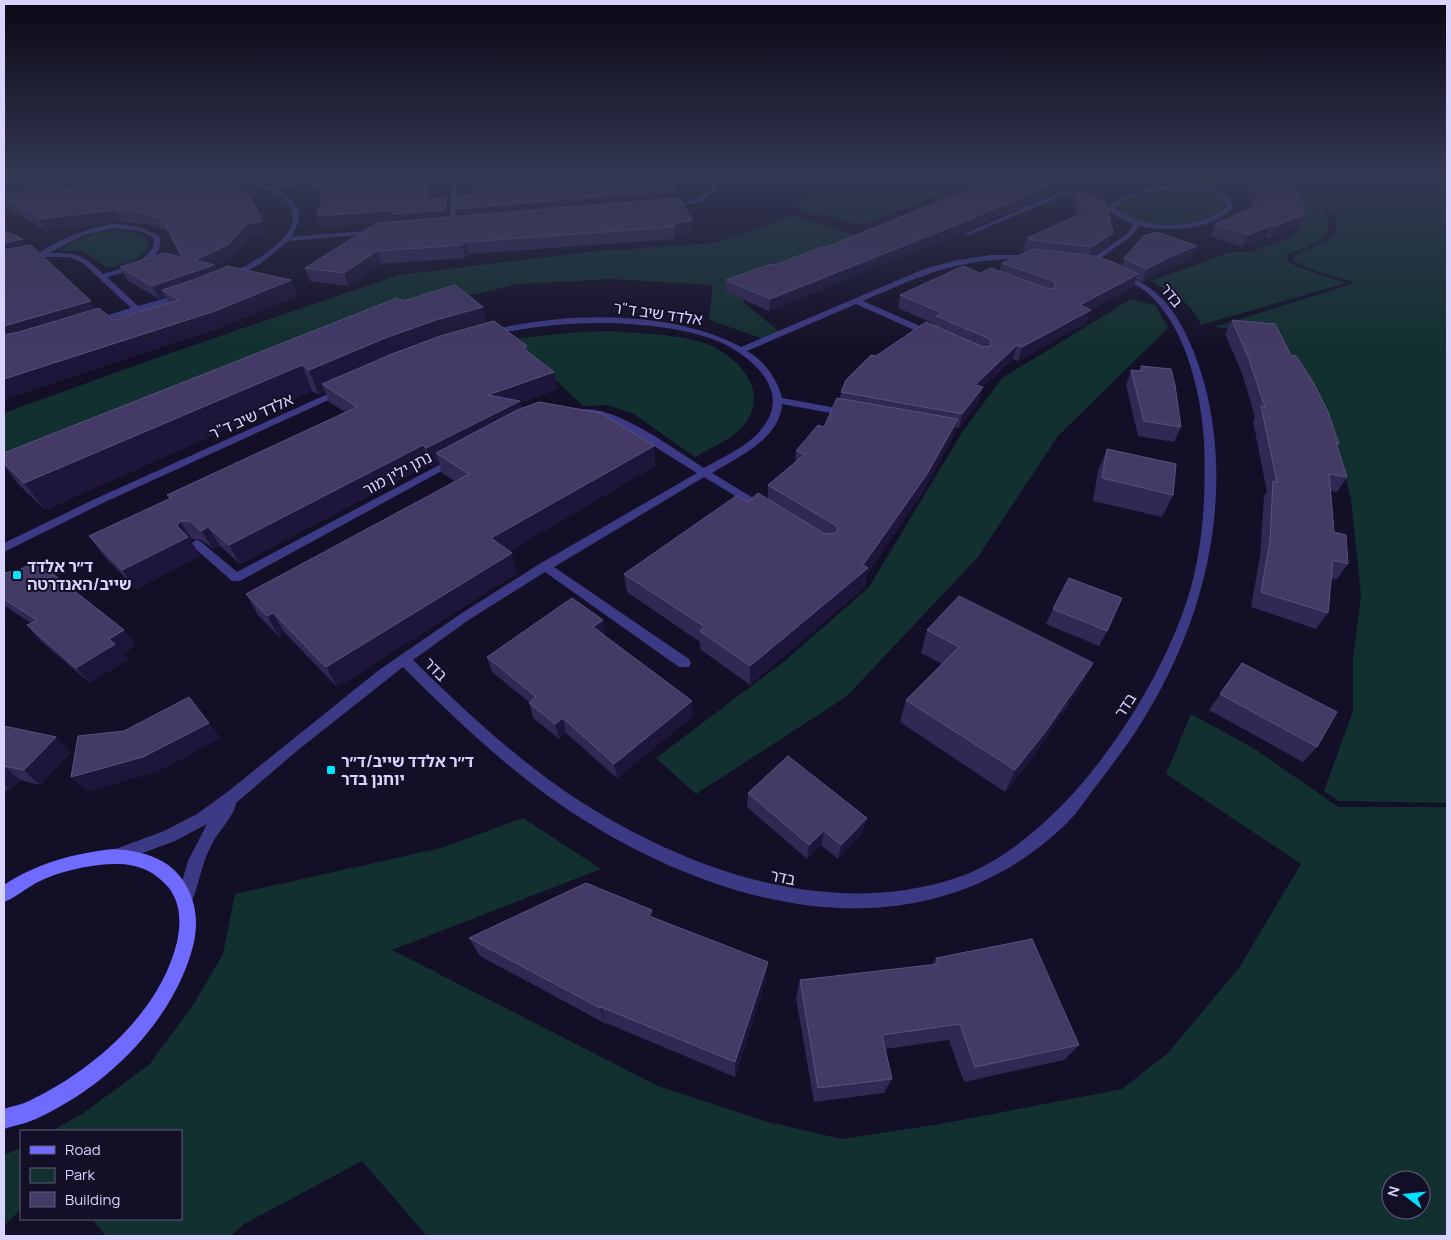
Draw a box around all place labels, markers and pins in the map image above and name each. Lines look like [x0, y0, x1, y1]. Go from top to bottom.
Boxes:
place label: ד״ר אלדד שייב/האנדרטה [27, 555, 132, 595]
marker: ד״ר אלדד שייב/האנדרטה [11, 569, 23, 581]
place label: ד״ר אלדד שייב/ד״ר יוחנן בדר [341, 750, 474, 790]
marker: ד״ר אלדד שייב/ד״ר יוחנן בדר [325, 764, 337, 776]

